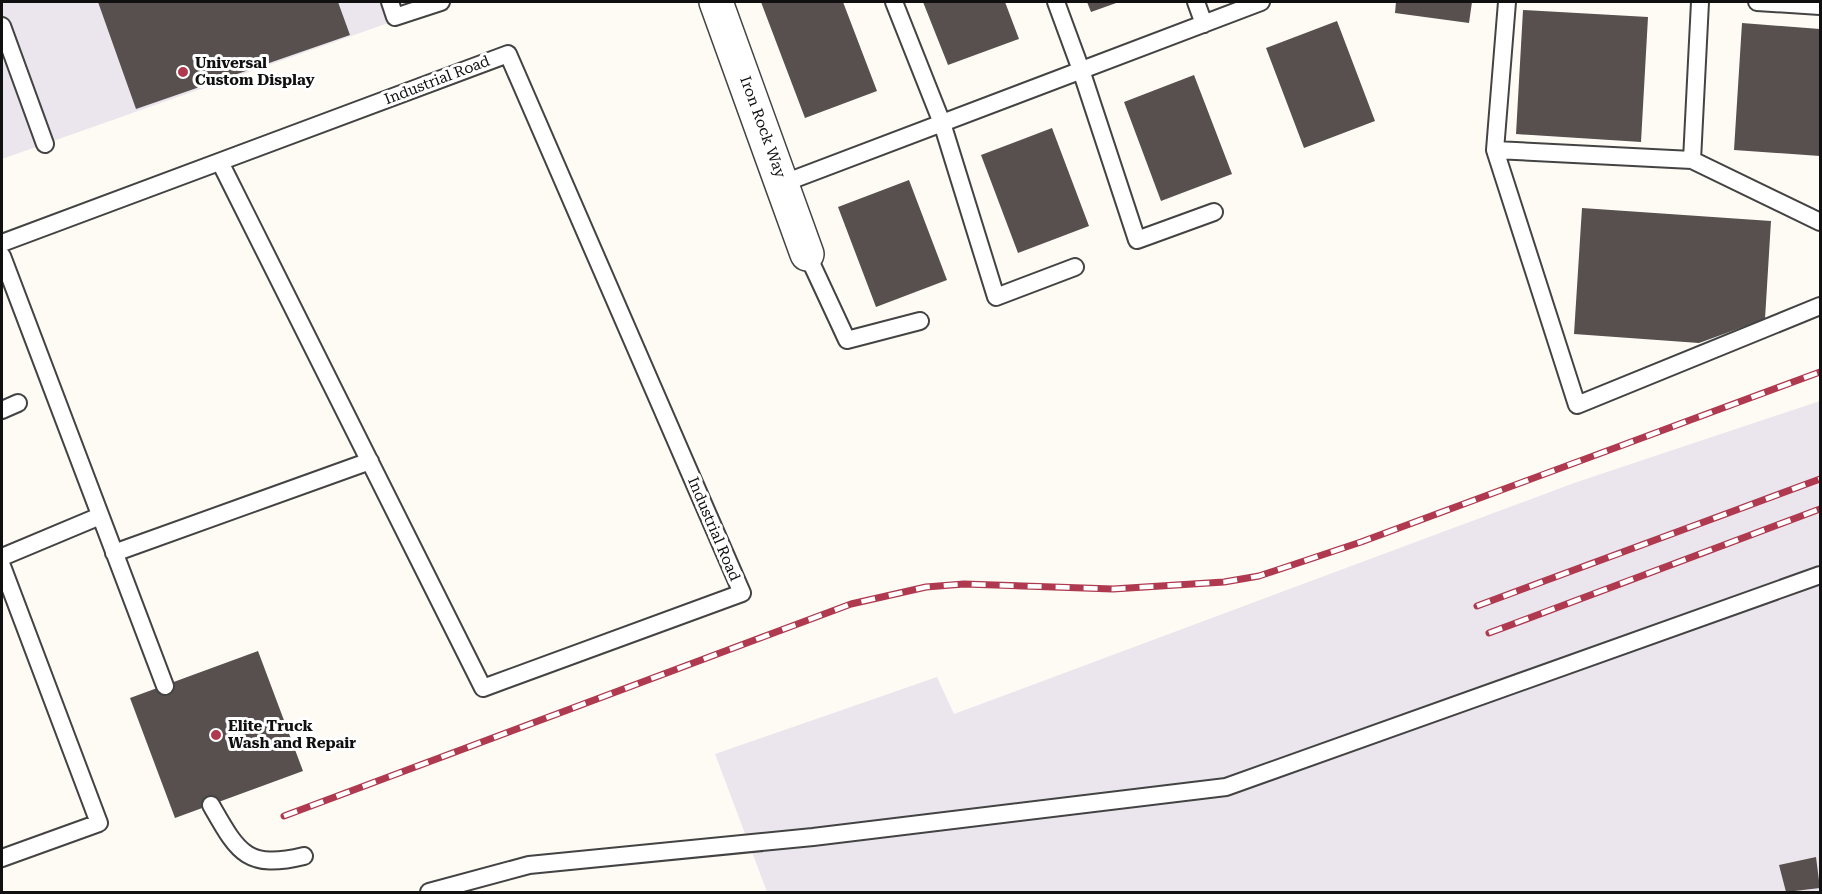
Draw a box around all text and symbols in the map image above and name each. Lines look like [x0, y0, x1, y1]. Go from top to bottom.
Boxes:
street label: Industrial Road [382, 52, 493, 108]
place label: Universal Custom Display [195, 54, 315, 89]
marker: Universal Custom Display [176, 65, 190, 79]
street label: Iron Rock Way [736, 74, 790, 180]
street label: Industrial Road [684, 474, 744, 584]
place label: Elite Truck Wash and Repair [228, 717, 356, 752]
marker: Elite Truck Wash and Repair [209, 728, 223, 742]

